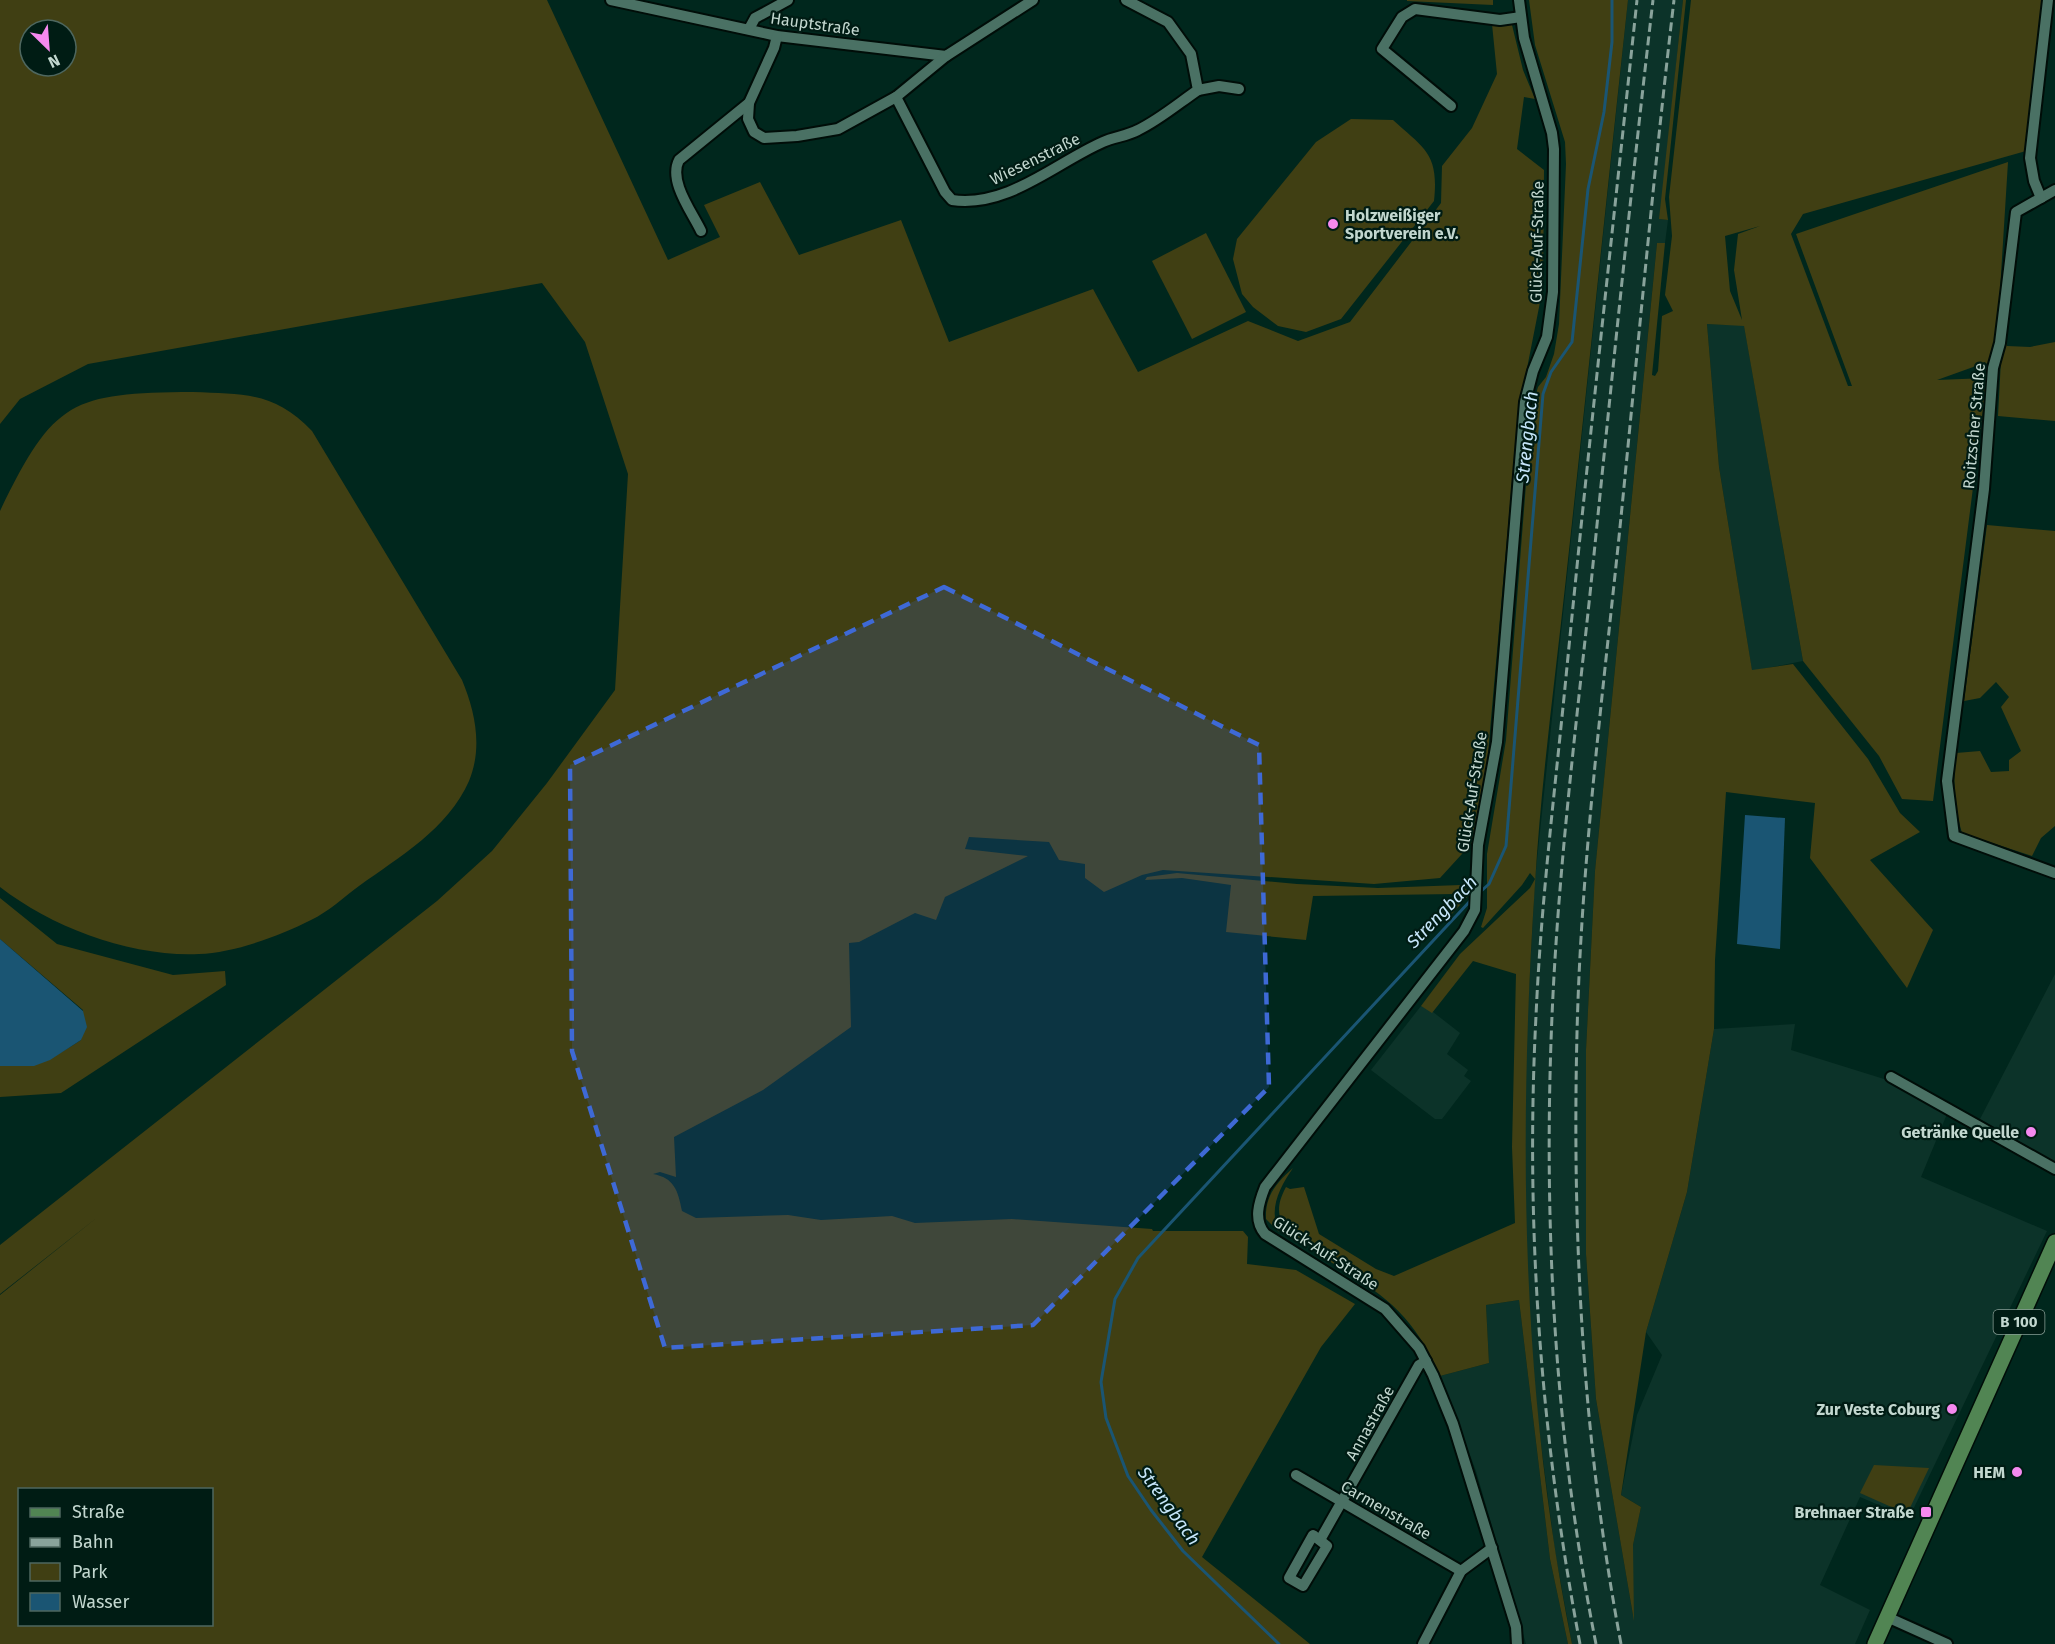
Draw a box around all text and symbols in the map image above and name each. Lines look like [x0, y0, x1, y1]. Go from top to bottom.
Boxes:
street label: Hauptstraße [769, 8, 861, 40]
north arrow [18, 18, 78, 78]
text: N [45, 50, 63, 72]
street label: Wiesenstraße [987, 129, 1083, 189]
street label: Glück-Auf-Straße [1526, 181, 1548, 303]
place label: Holzweißiger Sportverein e.V. [1345, 206, 1459, 243]
marker: Holzweißiger Sportverein e.V. [1326, 217, 1340, 231]
street label: Roitzscher Straße [1959, 362, 1989, 490]
water label: Strengbach [1511, 390, 1543, 485]
street label: Glück-Auf-Straße [1453, 730, 1491, 854]
water label: Strengbach [1401, 871, 1482, 954]
place label: Getränke Quelle [1901, 1123, 2019, 1142]
marker: Getränke Quelle [2024, 1125, 2038, 1139]
street label: Glück-Auf-Straße [1270, 1212, 1382, 1294]
road number: B 100 [1994, 1310, 2044, 1334]
street label: Annastraße [1342, 1382, 1398, 1464]
place label: Zur Veste Coburg [1816, 1400, 1940, 1419]
marker: Zur Veste Coburg [1945, 1402, 1959, 1416]
water label: Strengbach [1132, 1461, 1205, 1550]
place label: HEM [1973, 1463, 2005, 1482]
marker: HEM [2010, 1465, 2024, 1479]
street label: Carmenstraße [1337, 1476, 1435, 1544]
legend [18, 1488, 213, 1626]
text: Straße [72, 1501, 125, 1523]
place label: Brehnaer Straße [1795, 1503, 1914, 1522]
marker: Brehnaer Straße [1919, 1505, 1933, 1519]
text: Bahn [72, 1531, 114, 1553]
text: Park [72, 1561, 108, 1583]
text: Wasser [72, 1591, 129, 1613]

